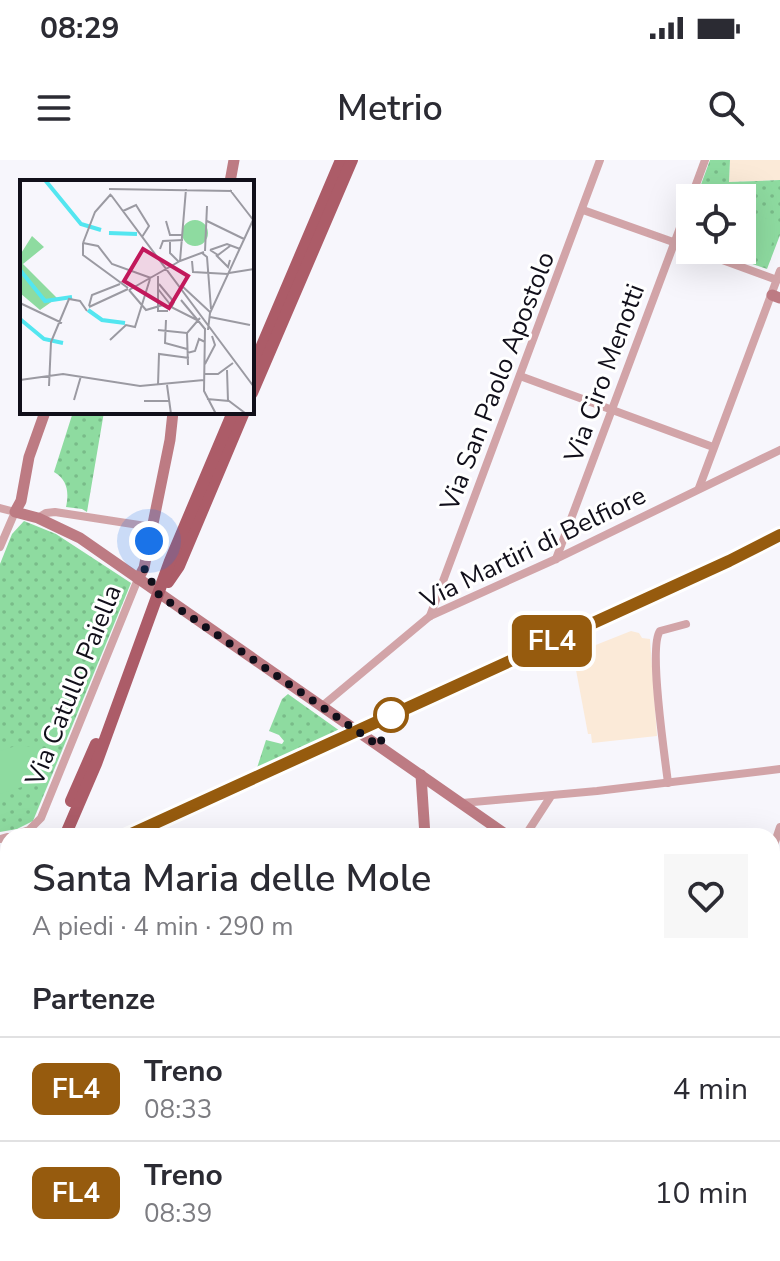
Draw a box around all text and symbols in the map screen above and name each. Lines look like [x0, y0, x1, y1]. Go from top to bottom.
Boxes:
text: 08:29 [40, 8, 119, 49]
text: Metrio [337, 84, 443, 133]
icon: menu [32, 86, 76, 130]
icon: search [704, 86, 748, 130]
inset map [20, 180, 254, 414]
map controls [676, 184, 756, 264]
button: locate [676, 184, 756, 264]
street label: Via San Paolo Apostolo [432, 247, 563, 517]
street label: Via Ciro Menotti [556, 279, 653, 468]
street label: Via Martiri di Belfiore [414, 478, 652, 618]
your location [129, 521, 169, 561]
street label: Via Catullo Paiella [17, 579, 130, 792]
line badge: FL4 [506, 615, 598, 667]
text: FL4 [528, 622, 576, 660]
unlabelled marker [374, 698, 408, 732]
text: Santa Maria delle Mole [32, 853, 432, 904]
button: heart [664, 854, 748, 938]
text: A piedi · 4 min · 290 m [32, 909, 294, 944]
text: Partenze [32, 979, 155, 1020]
text: Treno [144, 1051, 223, 1092]
text: 4 min [673, 1069, 748, 1110]
text: FL4 [52, 1070, 100, 1108]
text: 08:33 [144, 1092, 212, 1127]
text: Treno [144, 1155, 223, 1196]
text: 10 min [655, 1173, 748, 1214]
text: FL4 [52, 1174, 100, 1212]
text: 08:39 [144, 1196, 212, 1231]

